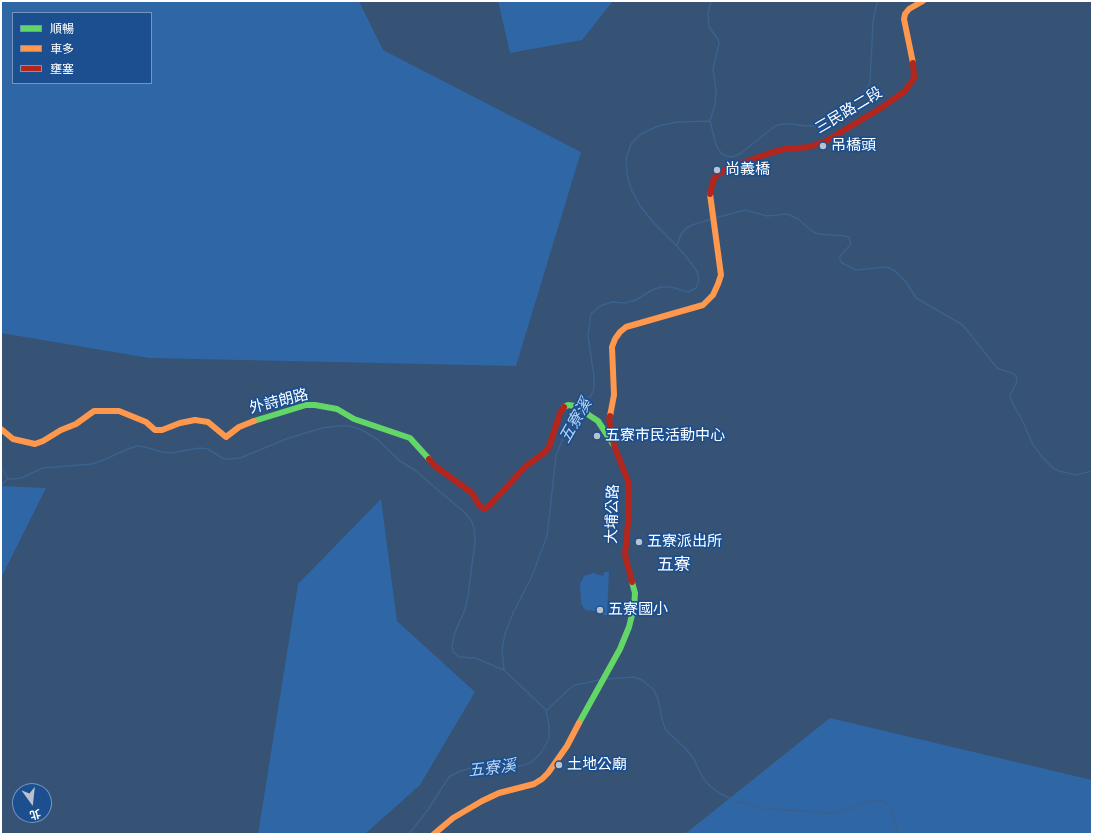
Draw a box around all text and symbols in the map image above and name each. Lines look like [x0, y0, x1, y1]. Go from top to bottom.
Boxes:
legend [12, 12, 152, 84]
text: 順暢 [50, 22, 74, 37]
text: 車多 [50, 42, 74, 57]
text: 壅塞 [50, 62, 74, 77]
street label: 三民路二段 [812, 84, 886, 138]
place label: 吊橋頭 [831, 137, 876, 155]
marker: 吊橋頭 [818, 141, 828, 151]
place label: 尚義橋 [725, 161, 770, 179]
marker: 尚義橋 [712, 165, 722, 175]
street label: 外詩朗路 [248, 386, 310, 418]
water label: 五寮溪 [556, 395, 596, 447]
place label: 五寮市民活動中心 [605, 427, 725, 445]
marker: 五寮市民活動中心 [592, 431, 602, 441]
street label: 大埔公路 [603, 484, 623, 544]
place label: 五寮派出所 [647, 533, 722, 551]
marker: 五寮派出所 [634, 537, 644, 547]
district label: 五寮 [657, 556, 691, 576]
place label: 五寮國小 [608, 601, 668, 619]
marker: 五寮國小 [595, 605, 605, 615]
place label: 土地公廟 [567, 756, 627, 774]
water label: 五寮溪 [467, 757, 517, 781]
marker: 土地公廟 [554, 760, 564, 770]
north arrow [12, 783, 52, 823]
text: 北 [28, 806, 42, 822]

